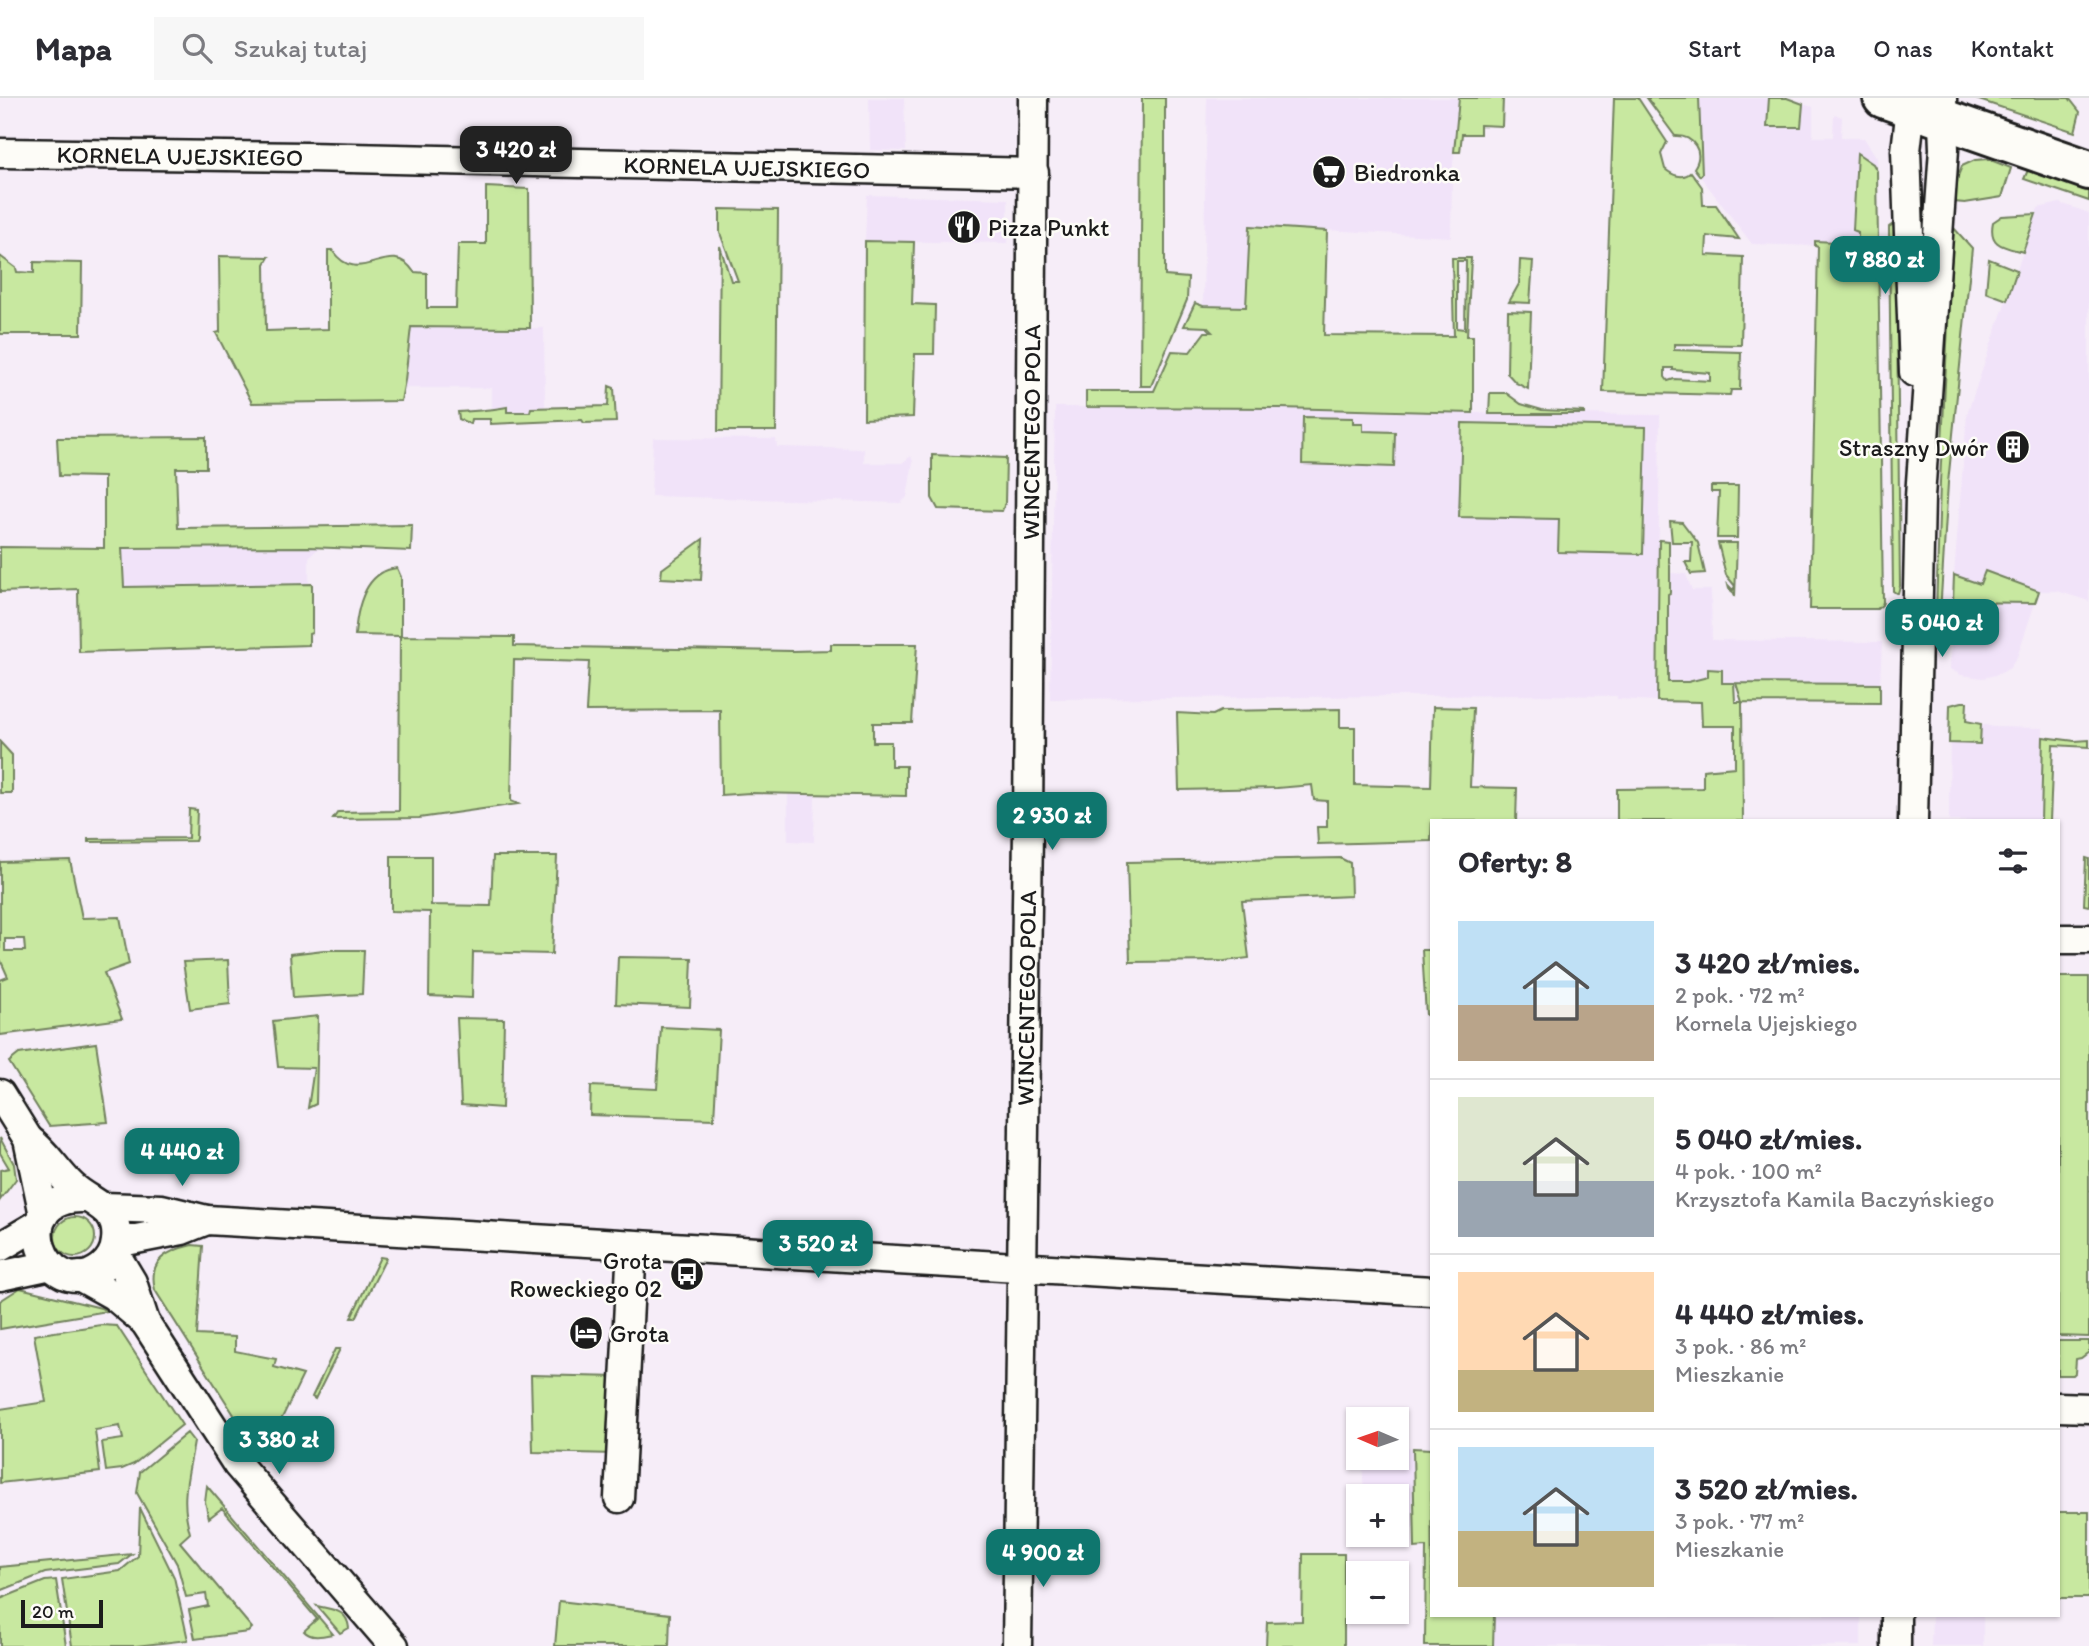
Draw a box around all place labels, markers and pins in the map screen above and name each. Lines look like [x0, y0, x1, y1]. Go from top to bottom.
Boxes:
pin: 3 420 zł [444, 126, 588, 186]
supermarket icon: Biedronka [1310, 153, 1348, 191]
place label: Biedronka [1354, 158, 1461, 187]
restaurant icon: Pizza Punkt [945, 208, 983, 246]
place label: Pizza Punkt [988, 213, 1109, 242]
pin: 7 880 zł [1813, 236, 1957, 296]
building icon: Straszny Dwór [1994, 428, 2032, 466]
place label: Straszny Dwór [1839, 433, 1988, 462]
pin: 5 040 zł [1870, 600, 2014, 659]
pin: 2 930 zł [980, 792, 1124, 852]
pin: 4 440 zł [110, 1128, 254, 1188]
pin: 3 520 zł [746, 1220, 890, 1280]
place label: Grota Roweckiego 02 [509, 1246, 662, 1303]
bus stop icon: Grota Roweckiego 02 [668, 1255, 706, 1293]
hotel icon: Grota [567, 1314, 605, 1352]
place label: Grota [610, 1319, 669, 1348]
pin: 3 380 zł [207, 1416, 351, 1476]
pin: 4 900 zł [971, 1530, 1115, 1589]

